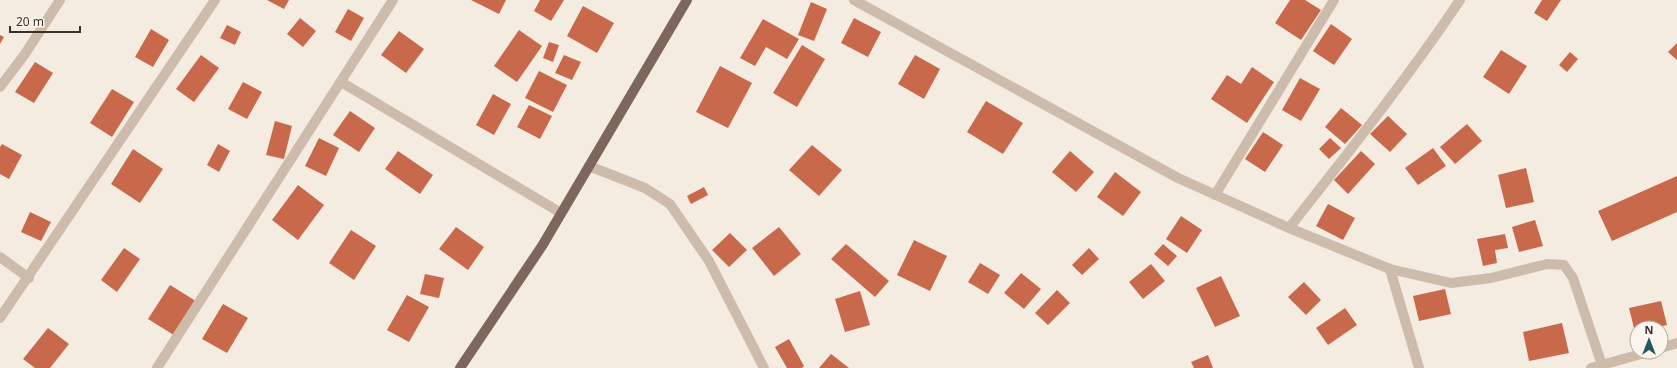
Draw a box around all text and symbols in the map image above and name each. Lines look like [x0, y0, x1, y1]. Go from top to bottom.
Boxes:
scale bar [10, 8, 80, 34]
text: 20 m [16, 13, 44, 30]
north arrow [1629, 320, 1669, 360]
text: N [1645, 322, 1653, 337]

